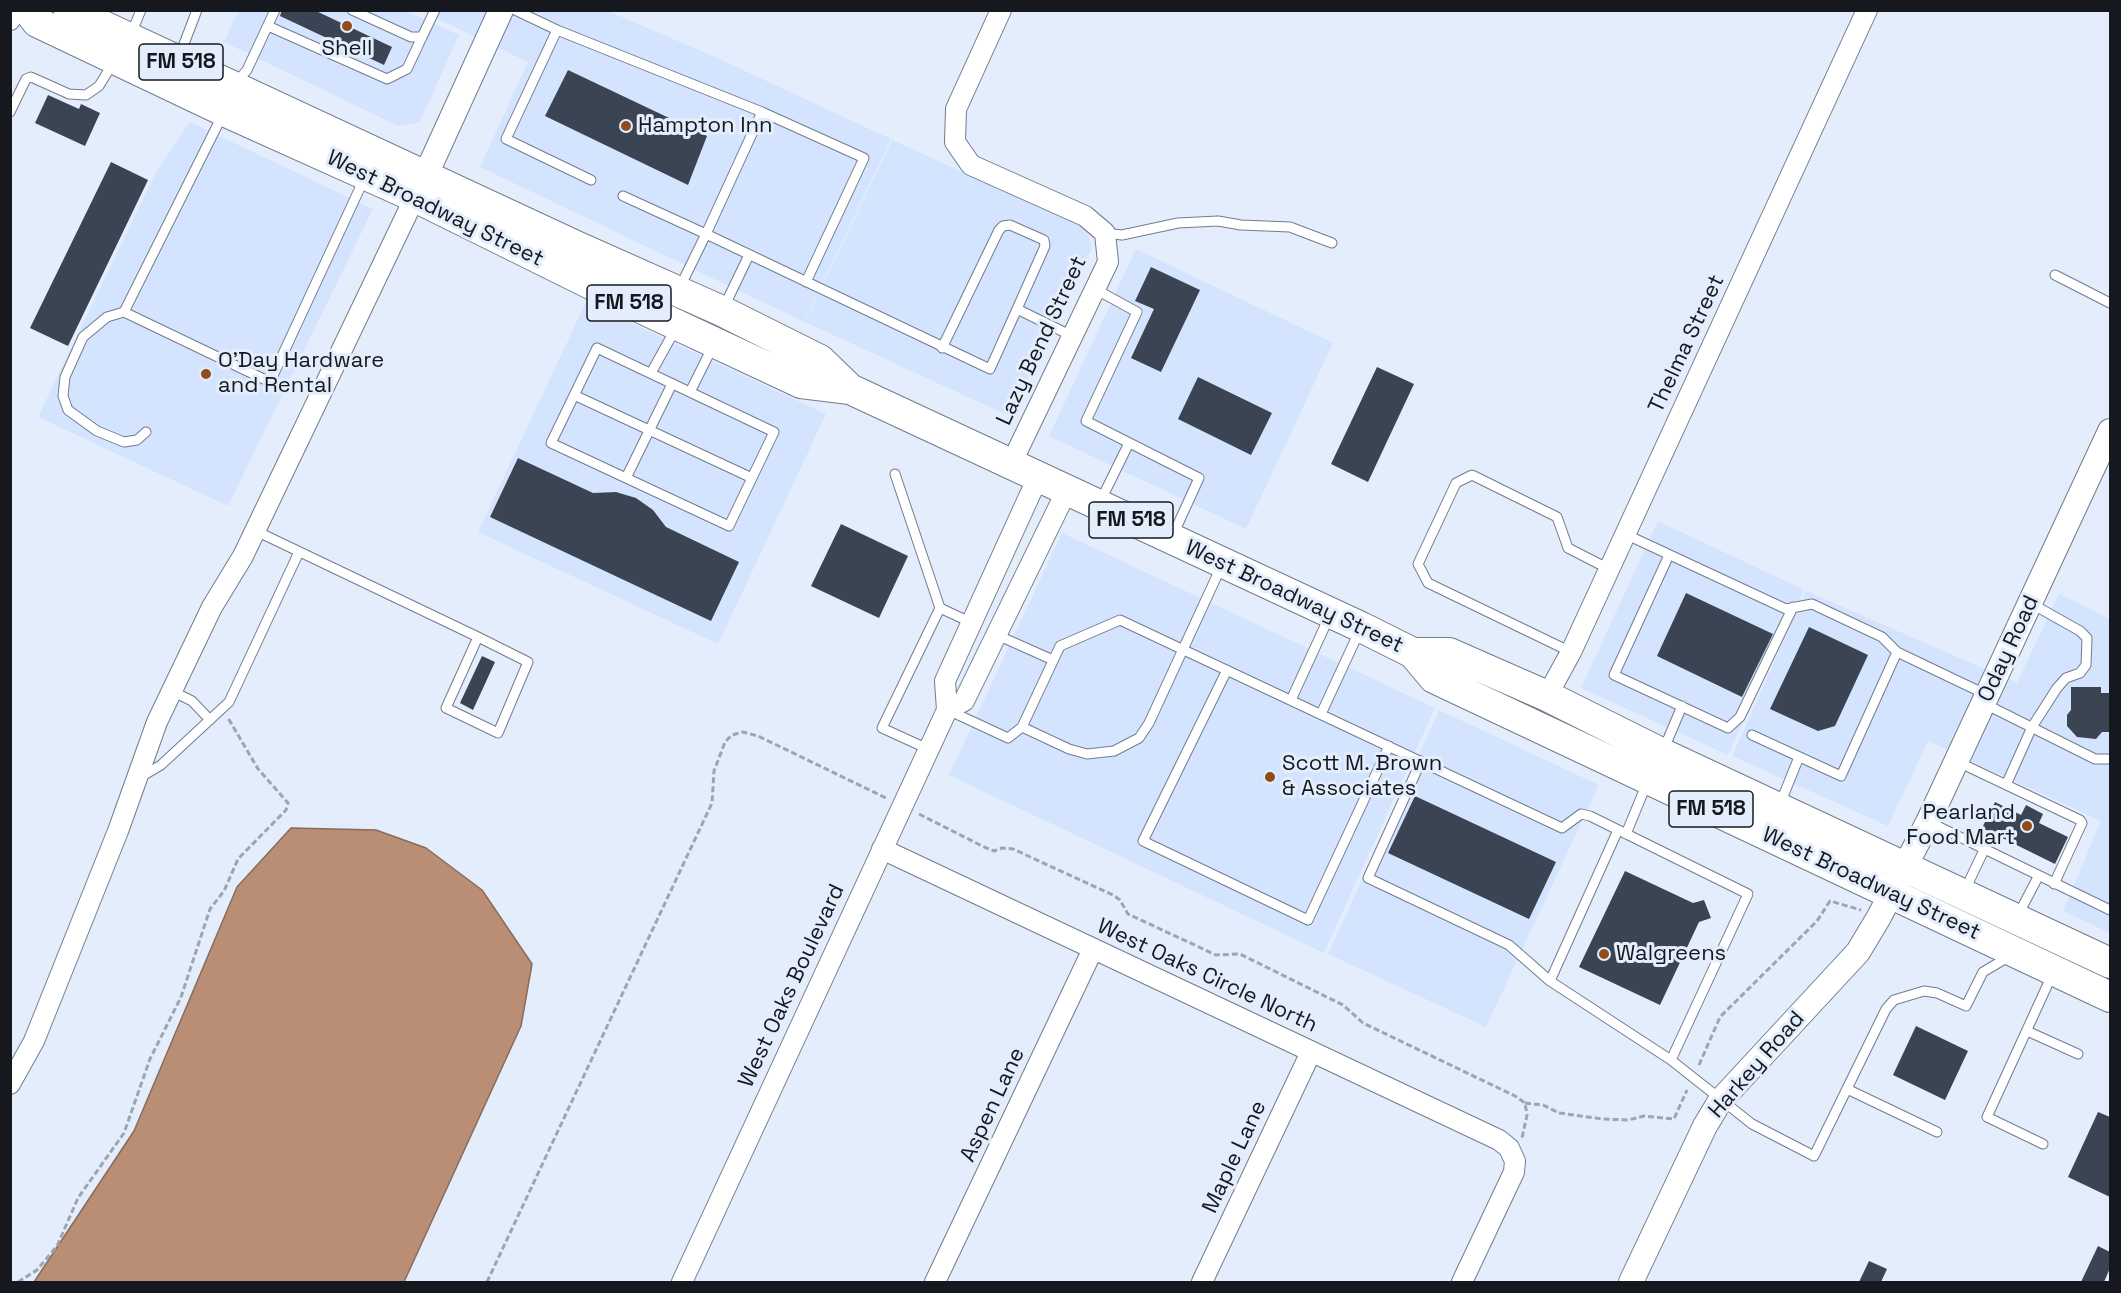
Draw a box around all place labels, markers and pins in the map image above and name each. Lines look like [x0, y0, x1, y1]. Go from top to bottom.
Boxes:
marker: Shell [340, 19, 354, 33]
place label: Shell [322, 36, 372, 62]
place label: Hampton Inn [638, 113, 773, 139]
marker: Hampton Inn [619, 119, 633, 133]
place label: O'Day Hardware and Rental [218, 348, 384, 400]
marker: O'Day Hardware and Rental [199, 367, 213, 381]
place label: Scott M. Brown & Associates [1282, 751, 1442, 802]
marker: Scott M. Brown & Associates [1263, 770, 1277, 784]
place label: Pearland Food Mart [1906, 800, 2015, 852]
marker: Pearland Food Mart [2020, 819, 2034, 833]
place label: Walgreens [1616, 941, 1726, 967]
marker: Walgreens [1597, 947, 1611, 961]

